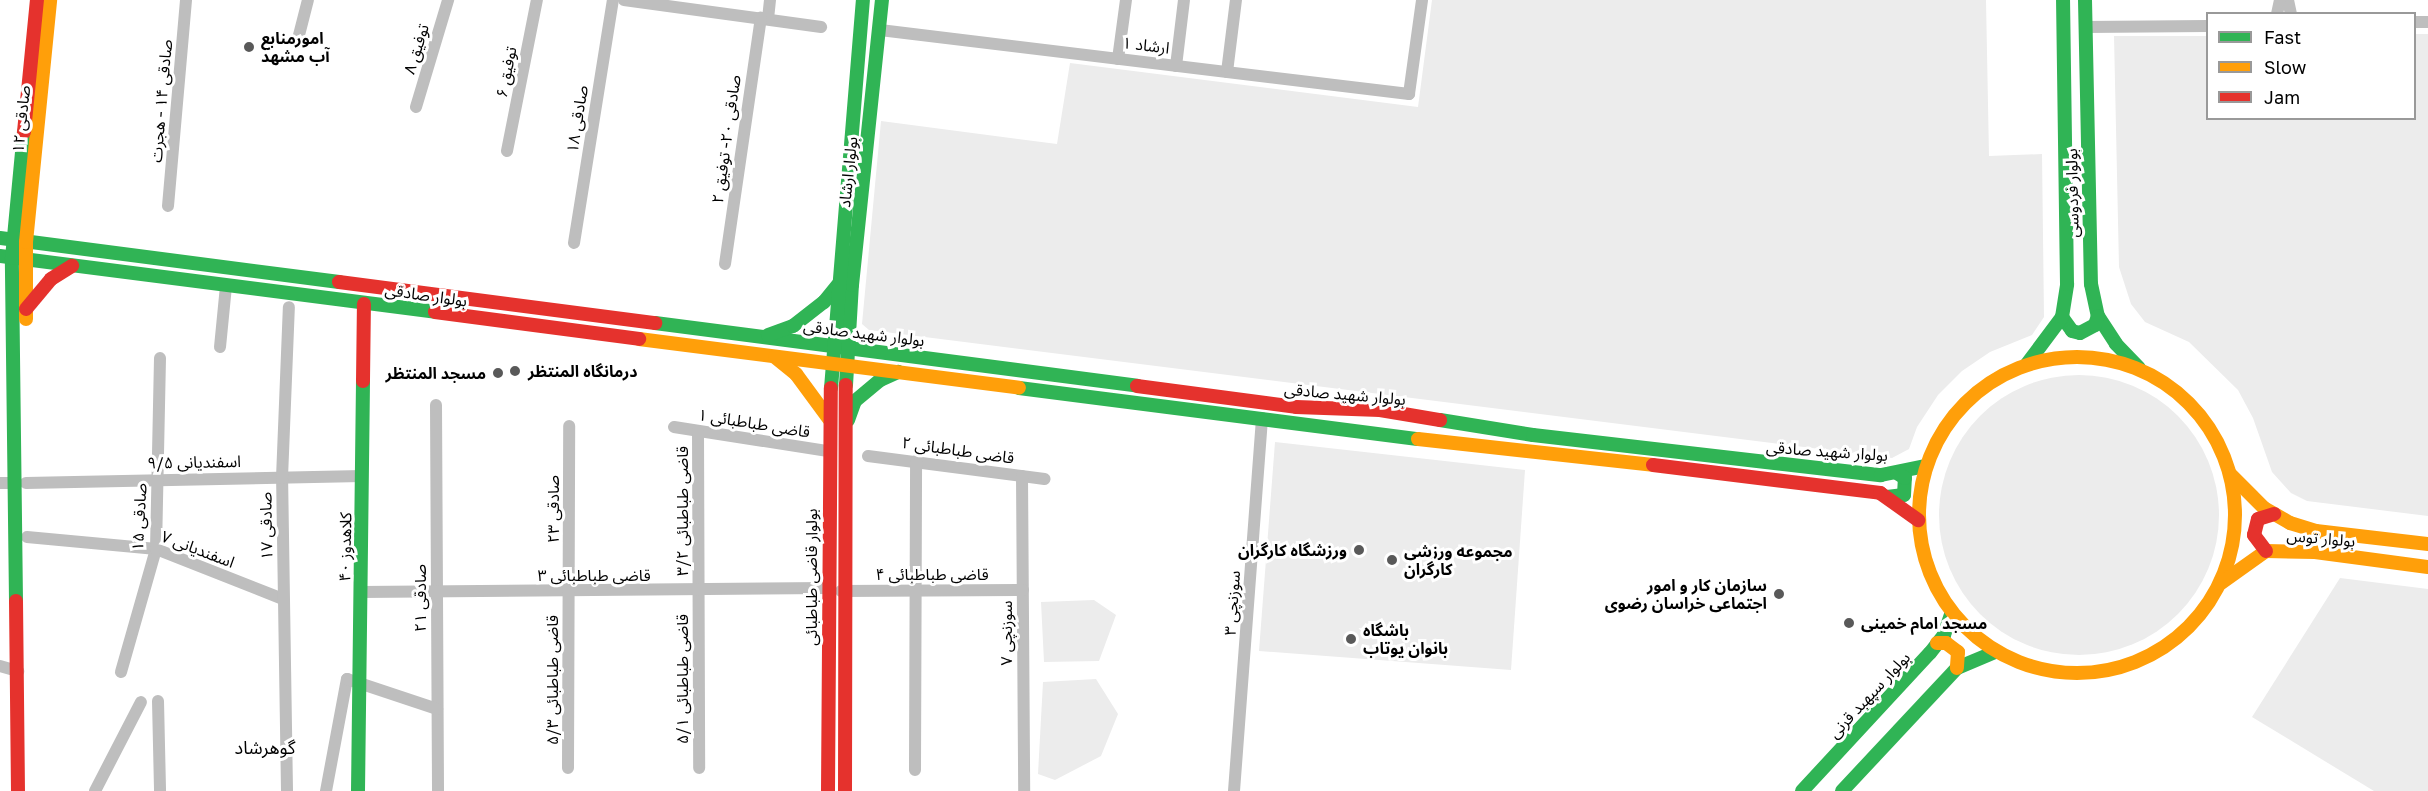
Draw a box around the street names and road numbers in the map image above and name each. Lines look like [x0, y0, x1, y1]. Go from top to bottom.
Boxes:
street label: توفیق ۸ [399, 22, 433, 76]
street label: ارشاد ۱ [1121, 33, 1171, 57]
street label: صادقی ۱۴ - هجرت [146, 39, 176, 163]
street label: توفیق ۶ [492, 45, 520, 99]
street label: صادقی ۲۰- توفیق ۲ [707, 74, 745, 204]
street label: صادقی ۱۲ [8, 84, 34, 154]
street label: صادقی ۱۸ [562, 84, 592, 154]
street label: بولوار ارشاد [835, 136, 861, 208]
street label: بولوار فردوسی [2062, 148, 2082, 238]
street label: بولوار صادقی [384, 280, 468, 310]
street label: بولوار شهید صادقی [802, 316, 926, 350]
street label: بولوار شهید صادقی [1283, 379, 1407, 409]
street label: قاضی طباطبائی ۱ [697, 405, 811, 441]
street label: قاضی طباطبائی ۲ [901, 433, 1015, 467]
street label: بولوار شهید صادقی [1765, 437, 1889, 465]
street label: قاضی طباطبائی ۳/۲ [672, 446, 692, 576]
street label: اسفندیانی ۹/۵ [147, 452, 241, 472]
street label: صادقی ۲۳ [543, 475, 563, 543]
street label: صادقی ۱۵ [128, 483, 150, 551]
street label: صادقی ۱۷ [256, 492, 276, 560]
street label: بولوار قاضی طباطبائی [801, 508, 821, 646]
street label: کلاهدوز ۴۰ [335, 512, 355, 582]
street label: بولوار توس [2286, 525, 2356, 551]
street label: اسفندیانی ۷ [159, 526, 237, 572]
street label: صادقی ۲۱ [410, 564, 430, 632]
street label: قاضی طباطبائی ۴ [875, 564, 989, 584]
street label: قاضی طباطبائی ۳ [537, 565, 651, 585]
street label: سوزنچی ۳ [1220, 570, 1244, 636]
street label: سوزنچی ۷ [996, 601, 1016, 665]
street label: قاضی طباطبائی ۵/۱ [672, 614, 692, 744]
street label: قاضی طباطبائی ۵/۳ [542, 615, 562, 745]
street label: بولوار سپهبد قرنی [1824, 648, 1914, 742]

